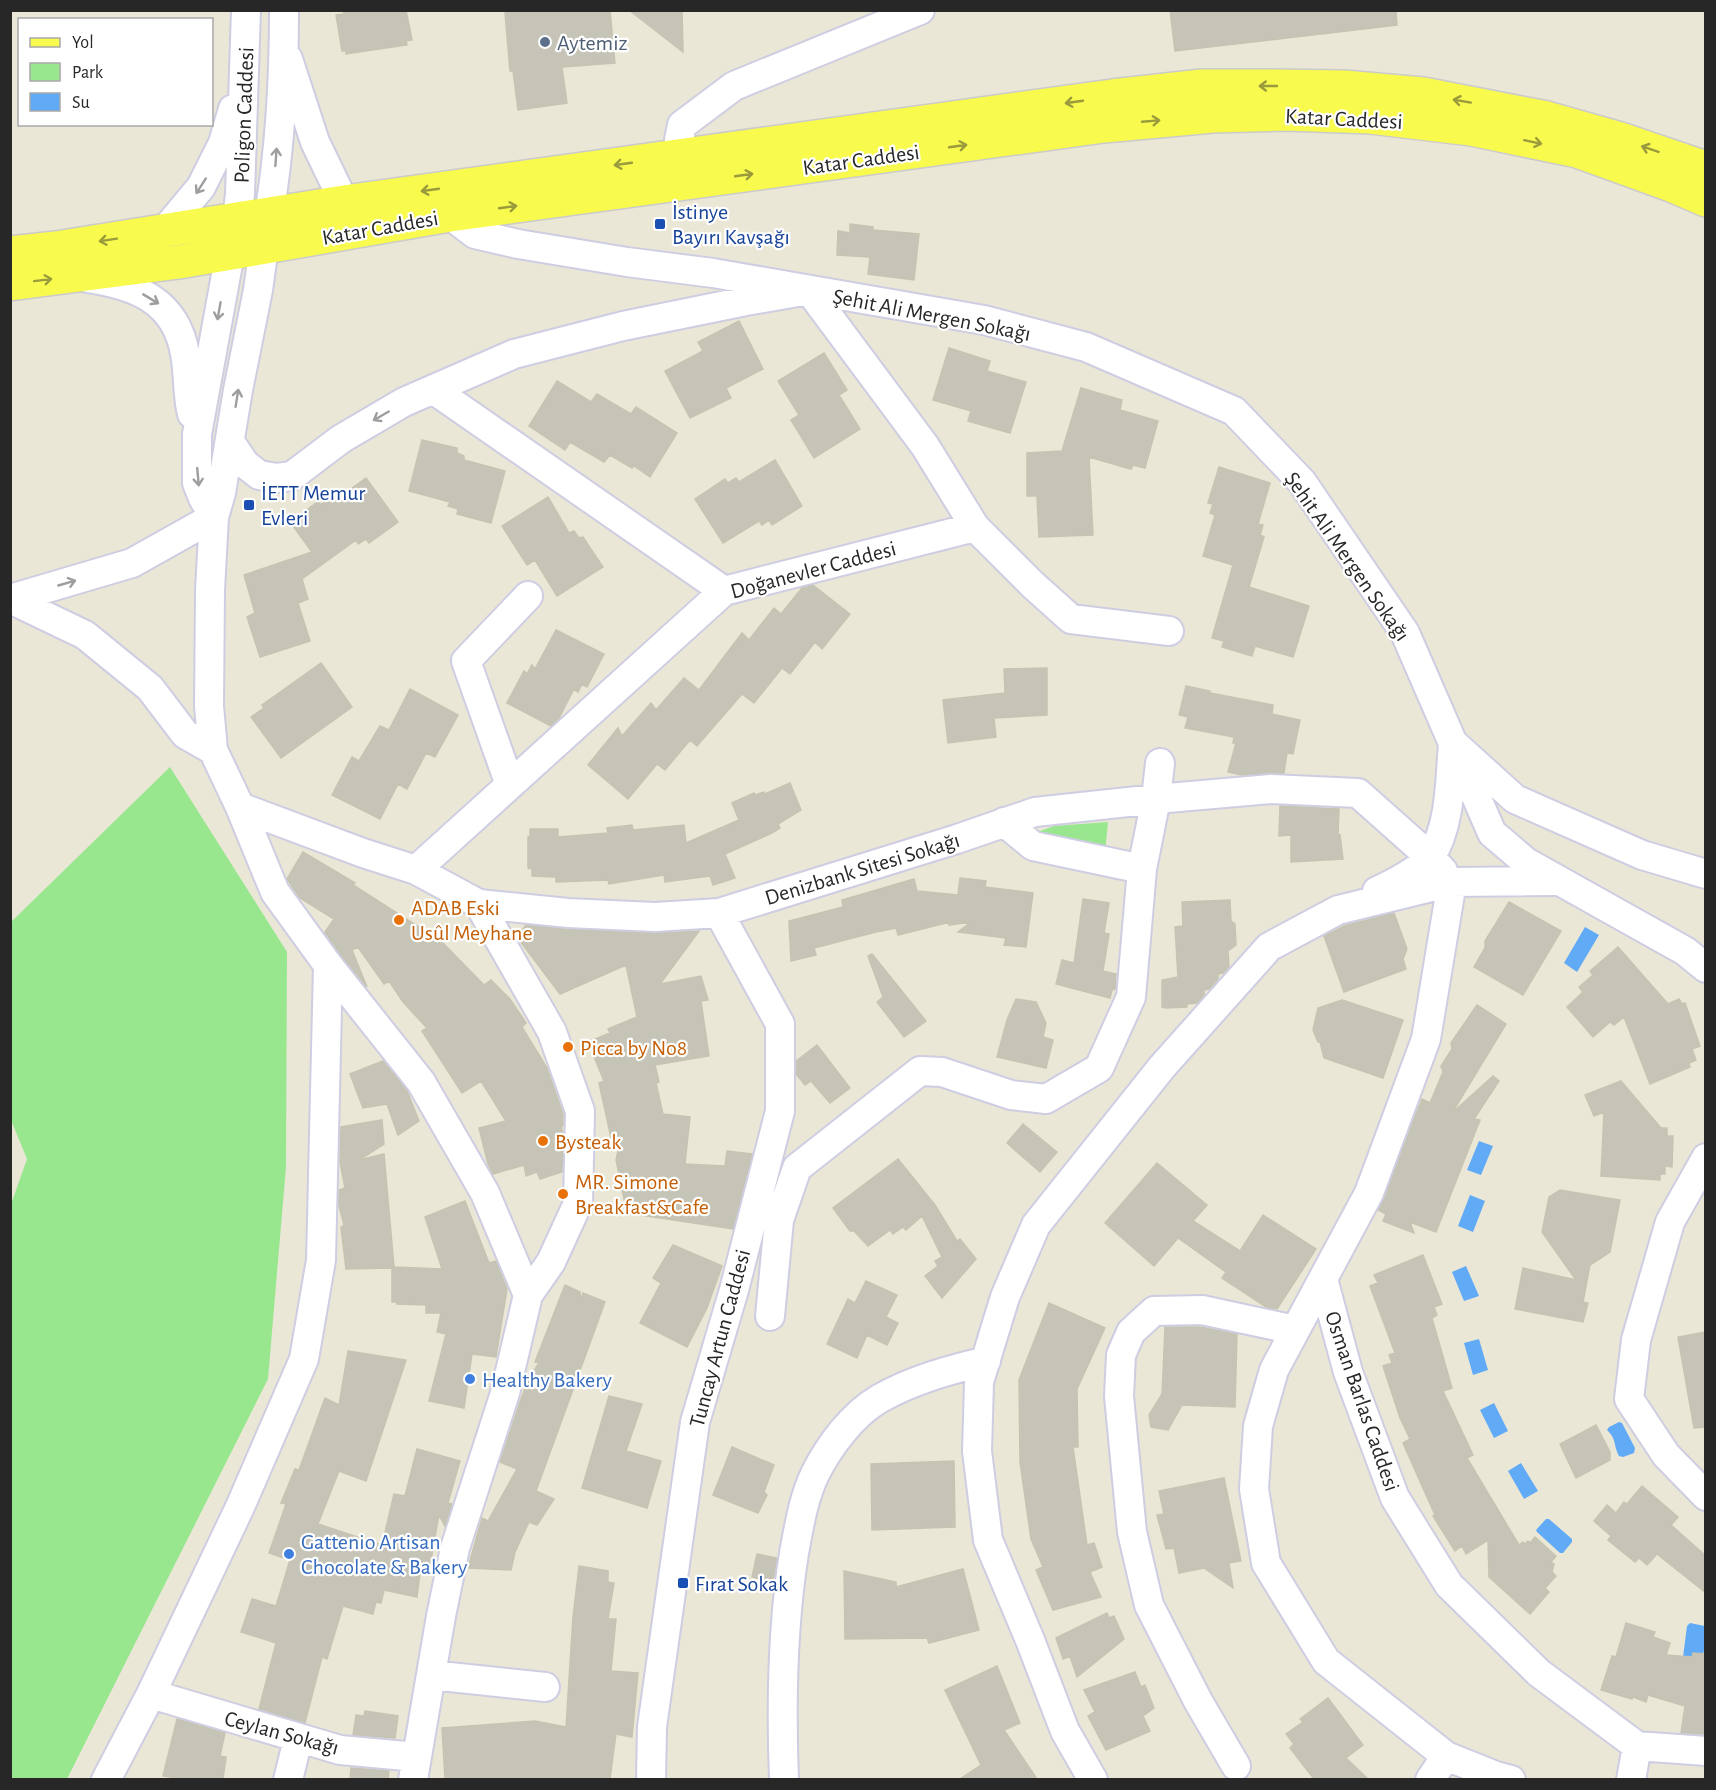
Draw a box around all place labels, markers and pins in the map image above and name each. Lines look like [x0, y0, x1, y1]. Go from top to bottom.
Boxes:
place label: Aytemiz [557, 32, 628, 54]
marker: Aytemiz [538, 35, 552, 49]
place label: İstinye Bayırı Kavşağı [672, 201, 790, 248]
marker: İstinye Bayırı Kavşağı [653, 217, 667, 231]
place label: İETT Memur Evleri [261, 482, 365, 529]
marker: İETT Memur Evleri [242, 498, 256, 512]
place label: ADAB Eski Usûl Meyhane [411, 897, 533, 944]
marker: ADAB Eski Usûl Meyhane [392, 913, 406, 927]
place label: Picca by No8 [580, 1037, 687, 1059]
marker: Picca by No8 [561, 1040, 575, 1054]
place label: Bysteak [555, 1131, 621, 1153]
marker: Bysteak [536, 1134, 550, 1148]
place label: MR. Simone Breakfast&Cafe [575, 1171, 709, 1218]
marker: MR. Simone Breakfast&Cafe [556, 1187, 570, 1201]
place label: Healthy Bakery [482, 1369, 613, 1391]
marker: Healthy Bakery [463, 1372, 477, 1386]
place label: Gattenio Artisan Chocolate & Bakery [301, 1531, 468, 1578]
marker: Gattenio Artisan Chocolate & Bakery [282, 1547, 296, 1561]
place label: Fırat Sokak [695, 1573, 788, 1595]
marker: Fırat Sokak [676, 1576, 690, 1590]

